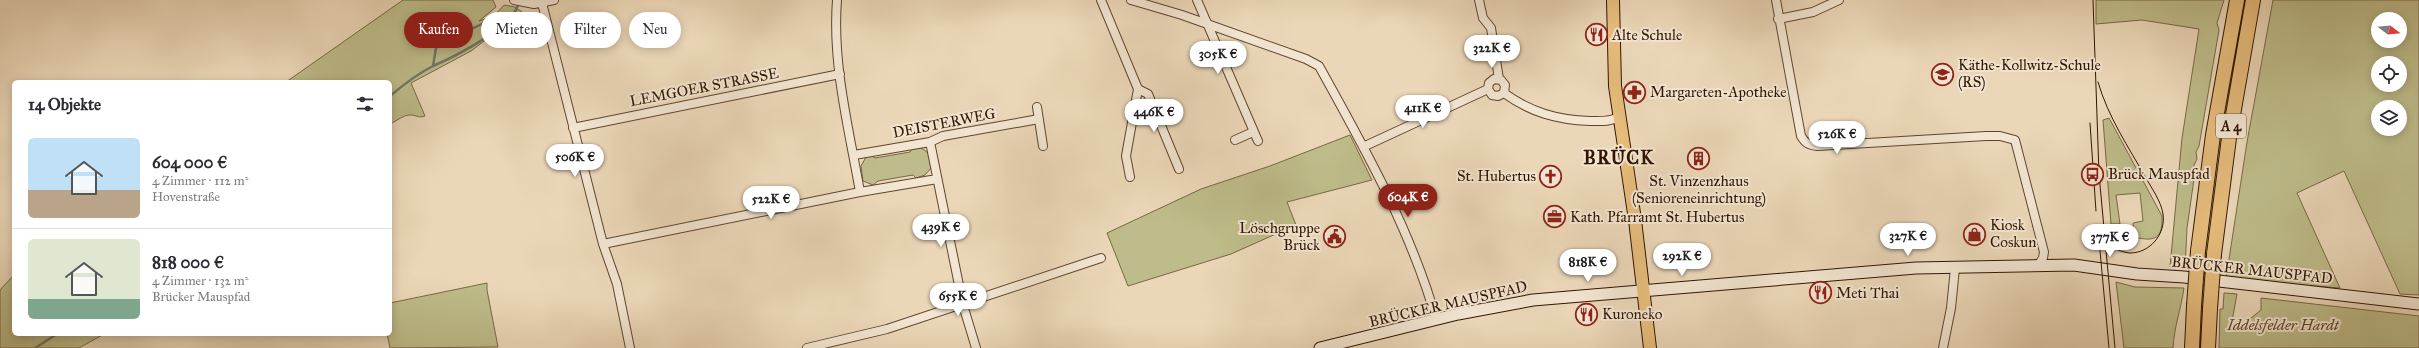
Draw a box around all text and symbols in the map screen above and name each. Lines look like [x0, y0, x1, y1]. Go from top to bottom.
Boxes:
chip: Kaufen [404, 12, 473, 48]
chip: Mieten [481, 12, 552, 48]
chip: Filter [560, 12, 621, 48]
chip: Neu [629, 12, 681, 48]
north arrow [2371, 12, 2407, 48]
map controls [2371, 12, 2407, 136]
restaurant icon: Alte Schule [1584, 22, 1610, 48]
place label: Alte Schule [1611, 26, 1682, 44]
pin: 322K € [1459, 35, 1525, 69]
text: 322K € [1473, 40, 1511, 56]
pin: 305K € [1185, 41, 1251, 75]
text: 305K € [1199, 46, 1237, 62]
place label: Käthe-Kollwitz-Schule (RS) [1958, 56, 2101, 92]
button: locate [2371, 56, 2407, 92]
school or university icon: Käthe-Kollwitz-Schule (RS) [1929, 61, 1955, 87]
street label: LEMGOER STRASSE [628, 64, 780, 110]
pharmacy icon: Margareten-Apotheke [1622, 79, 1648, 105]
place label: Margareten-Apotheke [1650, 83, 1787, 101]
icon: filters [354, 93, 376, 115]
text: 14 Objekte [28, 94, 101, 115]
pin: 411K € [1390, 95, 1456, 129]
pin: 446K € [1121, 99, 1187, 133]
text: 411K € [1404, 100, 1442, 116]
button: layers [2371, 100, 2407, 136]
street label: DEISTERWEG [891, 104, 997, 142]
text: 446K € [1133, 104, 1175, 120]
road number: A 4 [2216, 114, 2246, 138]
pin: 526K € [1804, 121, 1870, 155]
text: 526K € [1817, 126, 1857, 142]
pin: 506K € [542, 144, 608, 178]
district label: BRÜCK [1583, 145, 1655, 169]
building icon: St. Vinzenzhaus (Senioreneinrichtung) [1686, 145, 1712, 171]
text: 506K € [555, 149, 595, 165]
text: 604 000 € [152, 152, 227, 173]
icon: home [60, 154, 108, 202]
bus stop icon: Brück Mauspfad [2080, 161, 2106, 187]
church icon: St. Hubertus [1538, 163, 1564, 189]
place label: Brück Mauspfad [2108, 165, 2210, 183]
place label: St. Hubertus [1457, 167, 1536, 185]
place label: St. Vinzenzhaus (Senioreneinrichtung) [1632, 172, 1766, 208]
text: 4 Zimmer · 112 m² [152, 173, 248, 189]
pin: 604K € [1375, 184, 1441, 218]
pin: 522K € [738, 186, 804, 220]
text: Hovenstraße [152, 189, 220, 205]
text: 604K € [1387, 189, 1429, 205]
text: 522K € [752, 191, 790, 207]
office icon: Kath. Pfarramt St. Hubertus [1541, 204, 1567, 230]
place label: Kath. Pfarramt St. Hubertus [1570, 208, 1745, 226]
pin: 439K € [908, 214, 974, 248]
place label: Kiosk Coskun [1990, 216, 2036, 251]
text: 439K € [921, 219, 961, 235]
place label: Löschgruppe Brück [1239, 219, 1320, 254]
shop icon: Kiosk Coskun [1961, 221, 1987, 247]
pin: 327K € [1875, 223, 1941, 257]
public building icon: Löschgruppe Brück [1322, 224, 1348, 250]
pin: 377K € [2077, 224, 2143, 258]
text: 327K € [1889, 228, 1927, 244]
text: 377K € [2091, 229, 2129, 245]
pin: 292K € [1649, 243, 1715, 277]
text: 292K € [1662, 248, 1702, 264]
pin: 818K € [1555, 249, 1621, 283]
text: 818 000 € [152, 252, 224, 273]
street label: BRÜCKER MAUSPFAD [2171, 252, 2334, 287]
text: 818K € [1569, 254, 1607, 270]
icon: home [60, 255, 108, 303]
text: 4 Zimmer · 132 m² [152, 273, 249, 289]
street label: BRÜCKER MAUSPFAD [1367, 276, 1529, 331]
restaurant icon: Meti Thai [1807, 280, 1833, 306]
pin: 655K € [925, 283, 991, 317]
place label: Meti Thai [1836, 284, 1899, 302]
text: 655K € [939, 288, 977, 304]
text: Brücker Mauspfad [152, 289, 250, 305]
restaurant icon: Kuroneko [1574, 301, 1600, 327]
place label: Kuroneko [1602, 305, 1663, 323]
park label: Iddelsfelder Hardt [2226, 316, 2340, 334]

